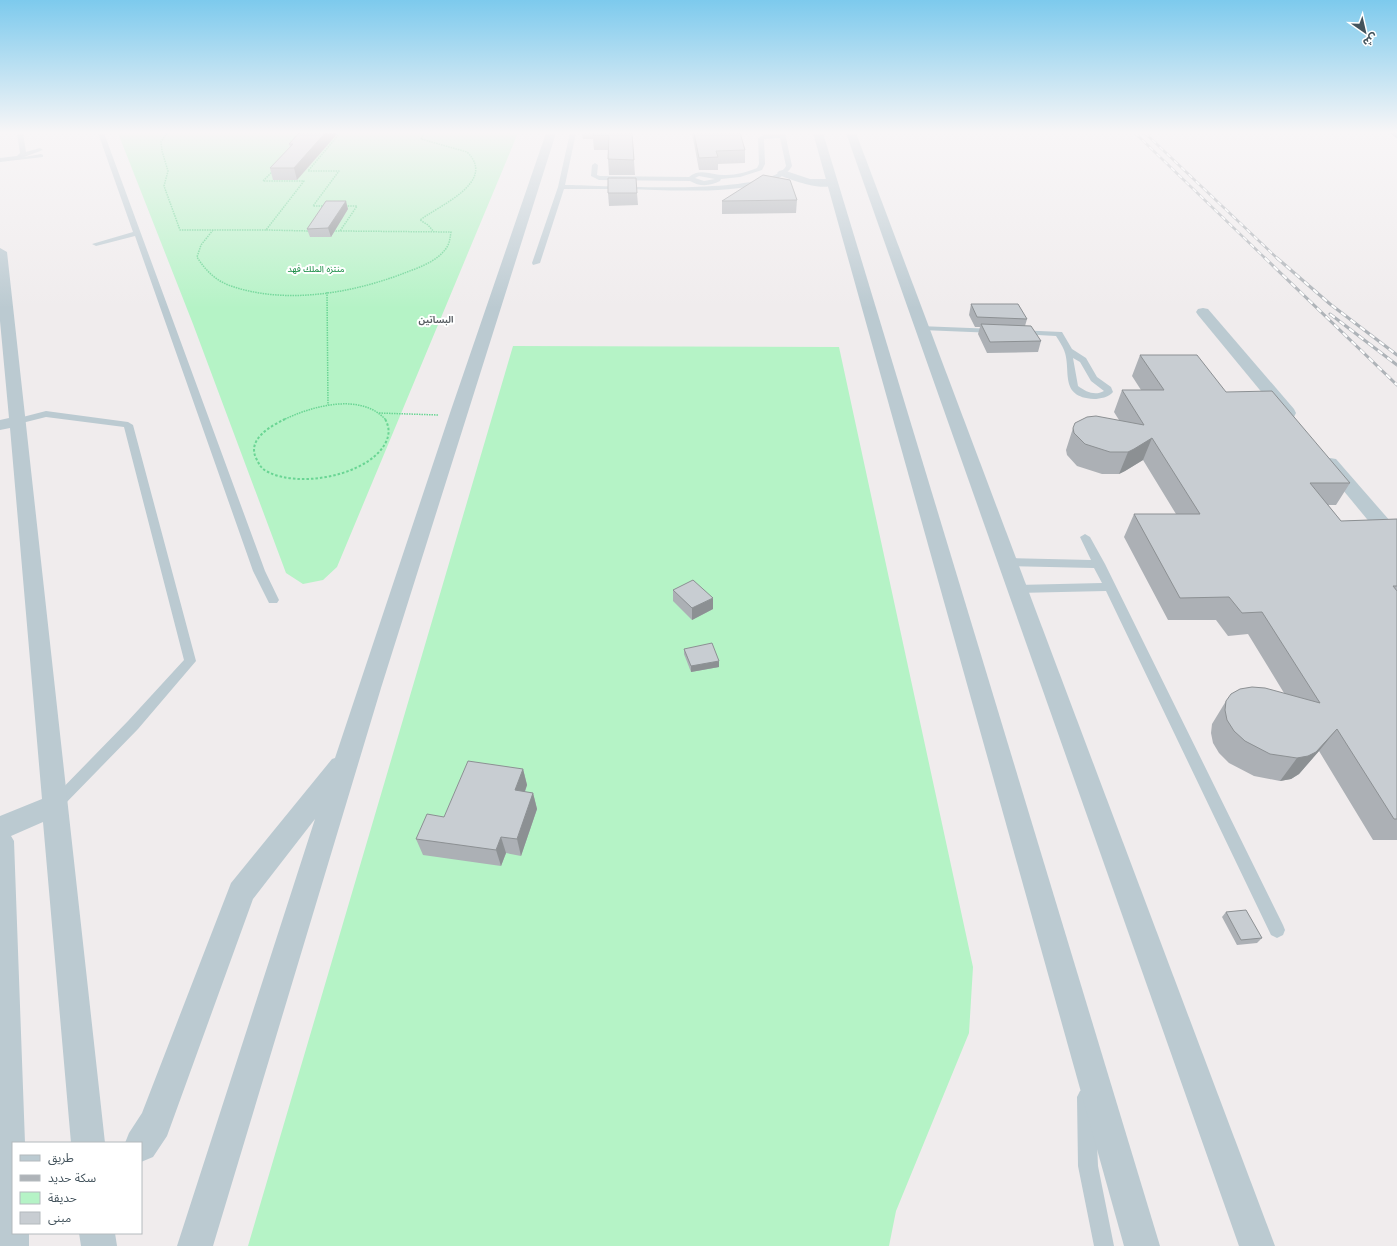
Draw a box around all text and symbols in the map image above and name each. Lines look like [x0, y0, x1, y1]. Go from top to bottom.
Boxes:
north arrow [1345, 12, 1385, 52]
text: ش [1360, 30, 1381, 50]
park label: منتزه الملك فهد [288, 263, 345, 275]
district label: البساتين [419, 314, 453, 326]
legend [12, 1142, 142, 1234]
text: طريق [48, 1150, 74, 1166]
text: سكة حديد [48, 1170, 96, 1185]
text: حديقة [48, 1190, 77, 1205]
text: مبنى [48, 1210, 71, 1225]

